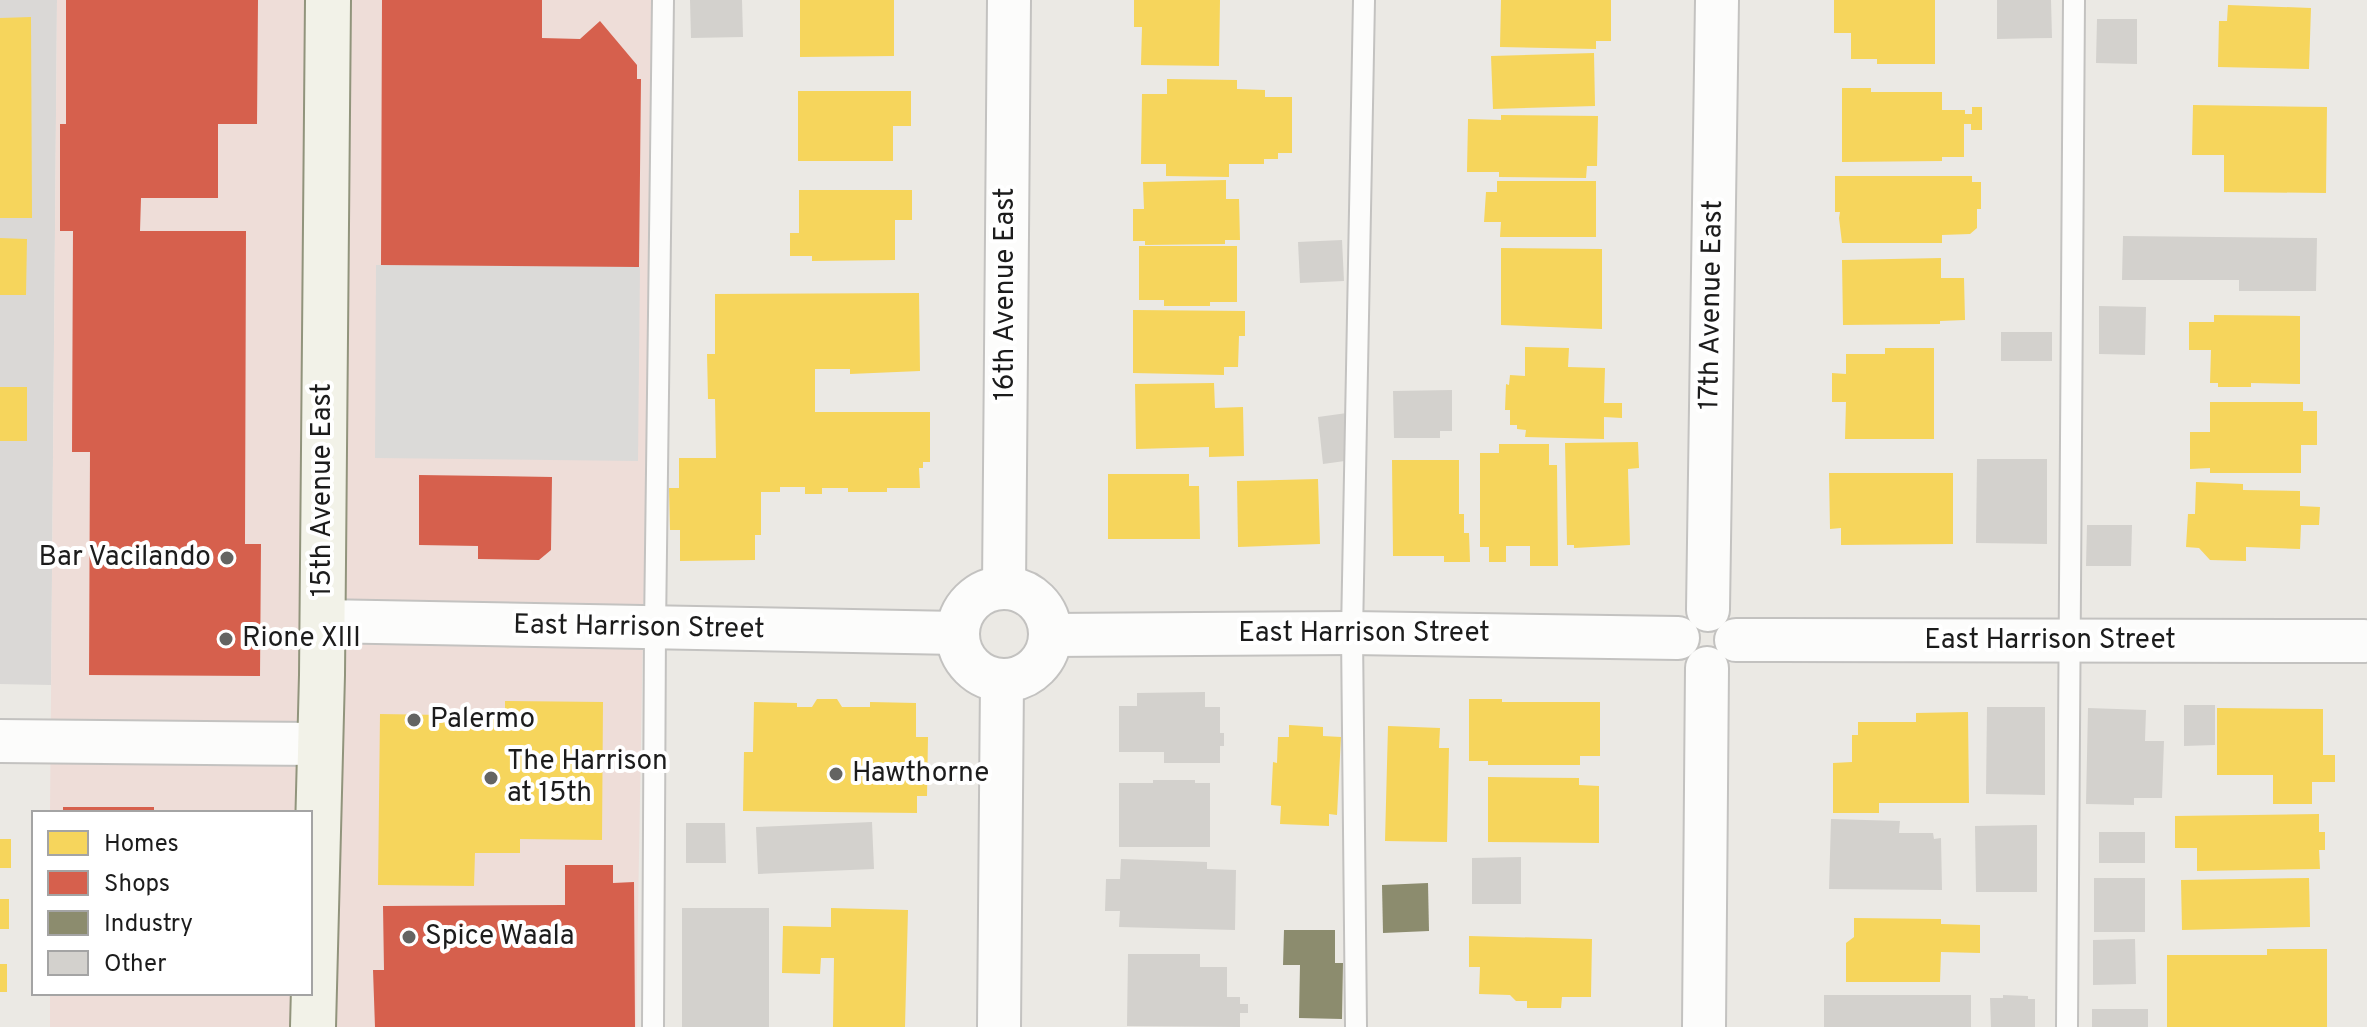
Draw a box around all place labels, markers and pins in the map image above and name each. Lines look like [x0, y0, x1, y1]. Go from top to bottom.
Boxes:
place label: Bar Vacilando [38, 540, 211, 576]
marker: Bar Vacilando [218, 549, 236, 567]
place label: Rione XIII [242, 621, 361, 657]
marker: Rione XIII [217, 630, 235, 648]
place label: Palermo [430, 702, 535, 738]
marker: Palermo [405, 711, 423, 729]
place label: The Harrison at 15th [507, 744, 668, 812]
place label: Hawthorne [852, 756, 989, 792]
marker: Hawthorne [827, 765, 845, 783]
marker: The Harrison at 15th [482, 769, 500, 787]
place label: Spice Waala [425, 919, 575, 955]
marker: Spice Waala [400, 928, 418, 946]

